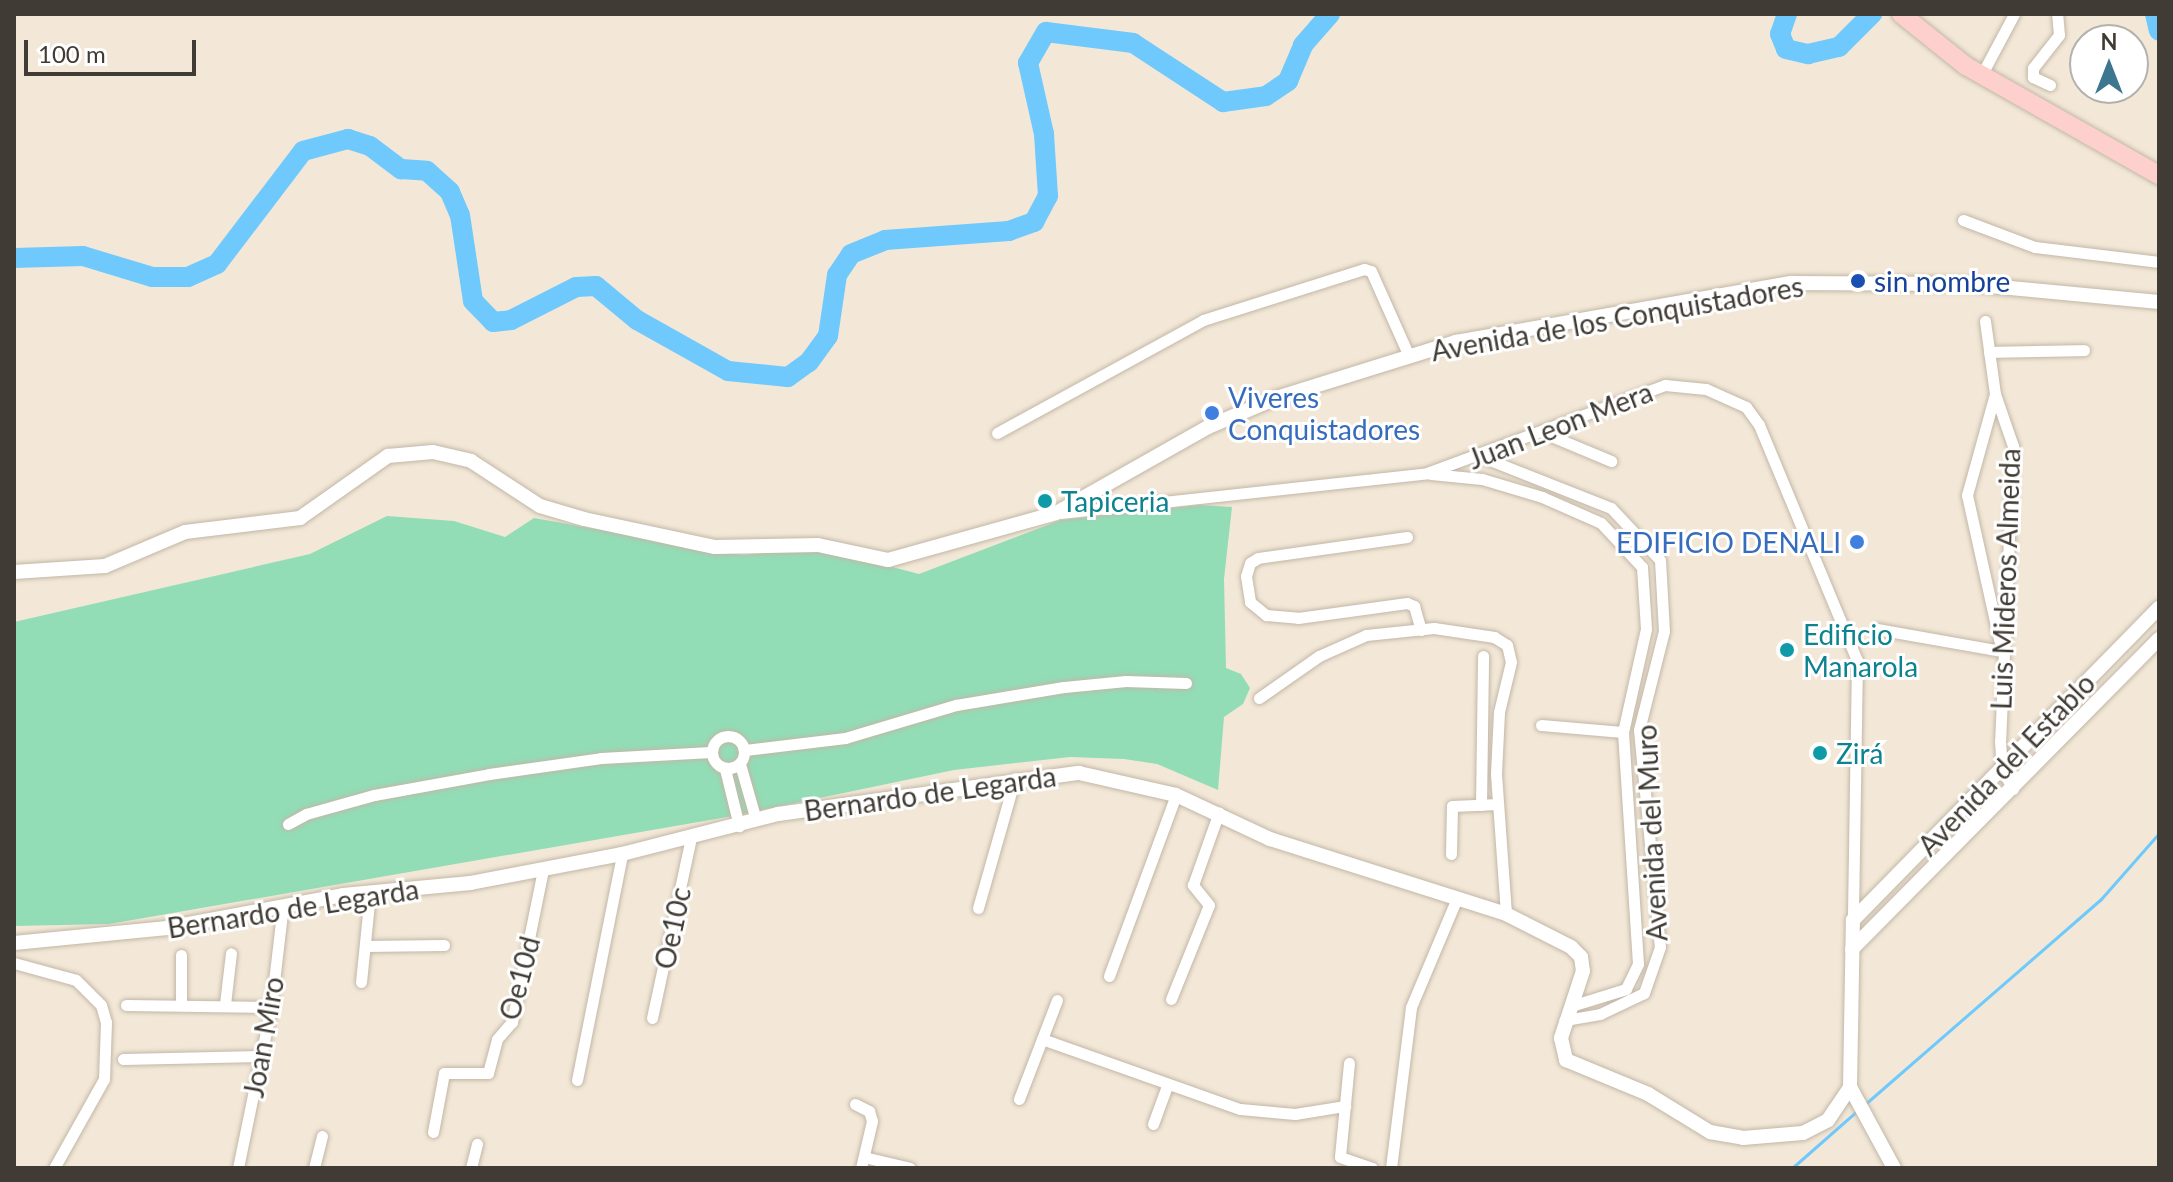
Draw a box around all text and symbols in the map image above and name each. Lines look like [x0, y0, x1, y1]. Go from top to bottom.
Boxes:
scale bar [28, 24, 200, 74]
north arrow [2069, 24, 2149, 104]
text: N [2101, 28, 2117, 55]
text: 100 m [38, 39, 106, 68]
place label: sin nombre [1874, 264, 2010, 298]
street label: Avenida de los Conquistadores [1428, 269, 1806, 367]
marker: sin nombre [1849, 272, 1867, 290]
street label: Juan Leon Mera [1463, 374, 1657, 476]
place label: Viveres Conquistadores [1228, 380, 1420, 446]
marker: Viveres Conquistadores [1203, 404, 1221, 422]
street label: Luis Mideros Almeida [1984, 447, 2026, 711]
place label: Tapiceria [1061, 484, 1169, 518]
marker: Tapiceria [1036, 492, 1054, 510]
place label: EDIFICIO DENALI [1616, 525, 1841, 559]
marker: EDIFICIO DENALI [1848, 533, 1866, 551]
place label: Edificio Manarola [1803, 617, 1918, 683]
marker: Edificio Manarola [1778, 641, 1796, 659]
street label: Avenida del Establo [1910, 666, 2102, 862]
street label: Avenida del Muro [1629, 724, 1673, 942]
place label: Zirá [1836, 736, 1883, 770]
marker: Zirá [1811, 744, 1829, 762]
street label: Bernardo de Legarda [802, 759, 1058, 827]
street label: Bernardo de Legarda [165, 872, 421, 944]
street label: Oe10c [647, 884, 697, 972]
street label: Oe10d [492, 933, 546, 1023]
street label: Joan Miro [236, 974, 290, 1100]

